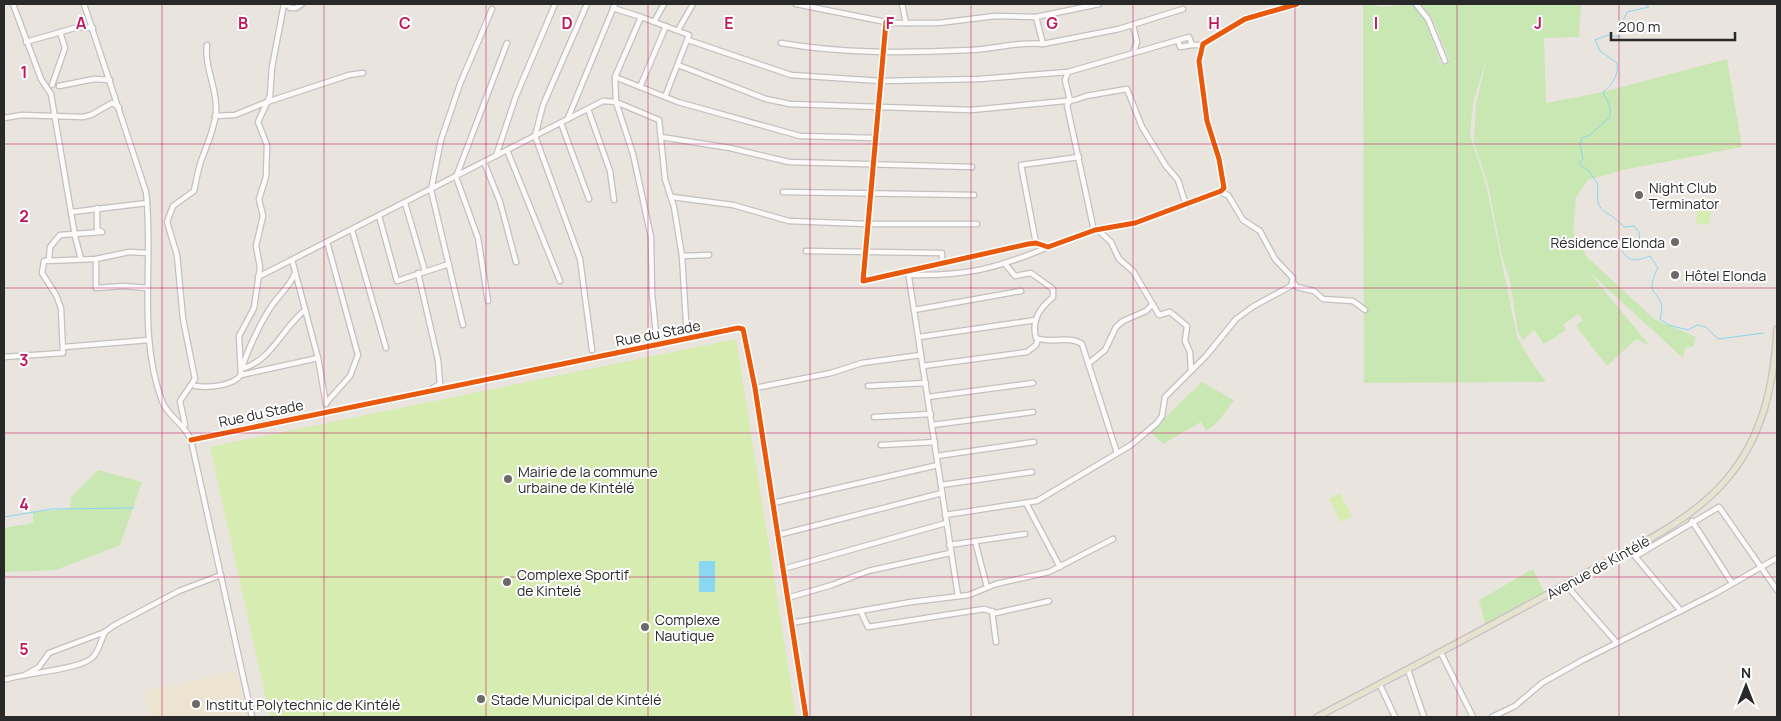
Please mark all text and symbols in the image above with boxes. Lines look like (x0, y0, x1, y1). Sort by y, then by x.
scale bar (1611, 10, 1735, 42)
text: A (76, 12, 87, 34)
text: B (238, 12, 248, 34)
text: C (399, 12, 411, 34)
text: D (561, 12, 573, 34)
text: E (724, 12, 734, 34)
text: F (886, 12, 895, 34)
text: G (1046, 12, 1058, 34)
text: H (1208, 12, 1220, 34)
text: I (1374, 12, 1378, 34)
text: J (1534, 12, 1542, 34)
text: 200 m (1618, 16, 1661, 37)
text: 1 (20, 61, 28, 83)
place label: Night Club Terminator (1649, 178, 1719, 213)
marker: Night Club Terminator (1633, 189, 1645, 201)
text: 2 (19, 205, 29, 227)
place label: Résidence Elonda (1550, 233, 1665, 252)
marker: Résidence Elonda (1669, 236, 1681, 248)
place label: Hôtel Elonda (1685, 266, 1766, 285)
marker: Hôtel Elonda (1669, 269, 1681, 281)
street label: Rue du Stade (614, 315, 702, 351)
text: 3 (19, 349, 29, 371)
street label: Rue du Stade (217, 395, 305, 431)
place label: Mairie de la commune urbaine de Kintélé (518, 462, 658, 497)
marker: Mairie de la commune urbaine de Kintélé (502, 473, 514, 485)
text: 4 (19, 493, 29, 515)
street label: Avenue de Kintélé (1543, 531, 1653, 603)
place label: Complexe Sportif de Kintelé (517, 565, 629, 600)
marker: Complexe Sportif de Kintelé (501, 576, 513, 588)
place label: Complexe Nautique (655, 610, 720, 645)
marker: Complexe Nautique (639, 621, 651, 633)
text: 5 (19, 638, 29, 660)
north arrow (1721, 661, 1771, 711)
text: N (1741, 663, 1751, 682)
place label: Stade Municipal de Kintélé (491, 690, 661, 709)
marker: Stade Municipal de Kintélé (475, 693, 487, 705)
place label: Institut Polytechnic de Kintélé (206, 695, 400, 714)
marker: Institut Polytechnic de Kintélé (190, 698, 202, 710)

